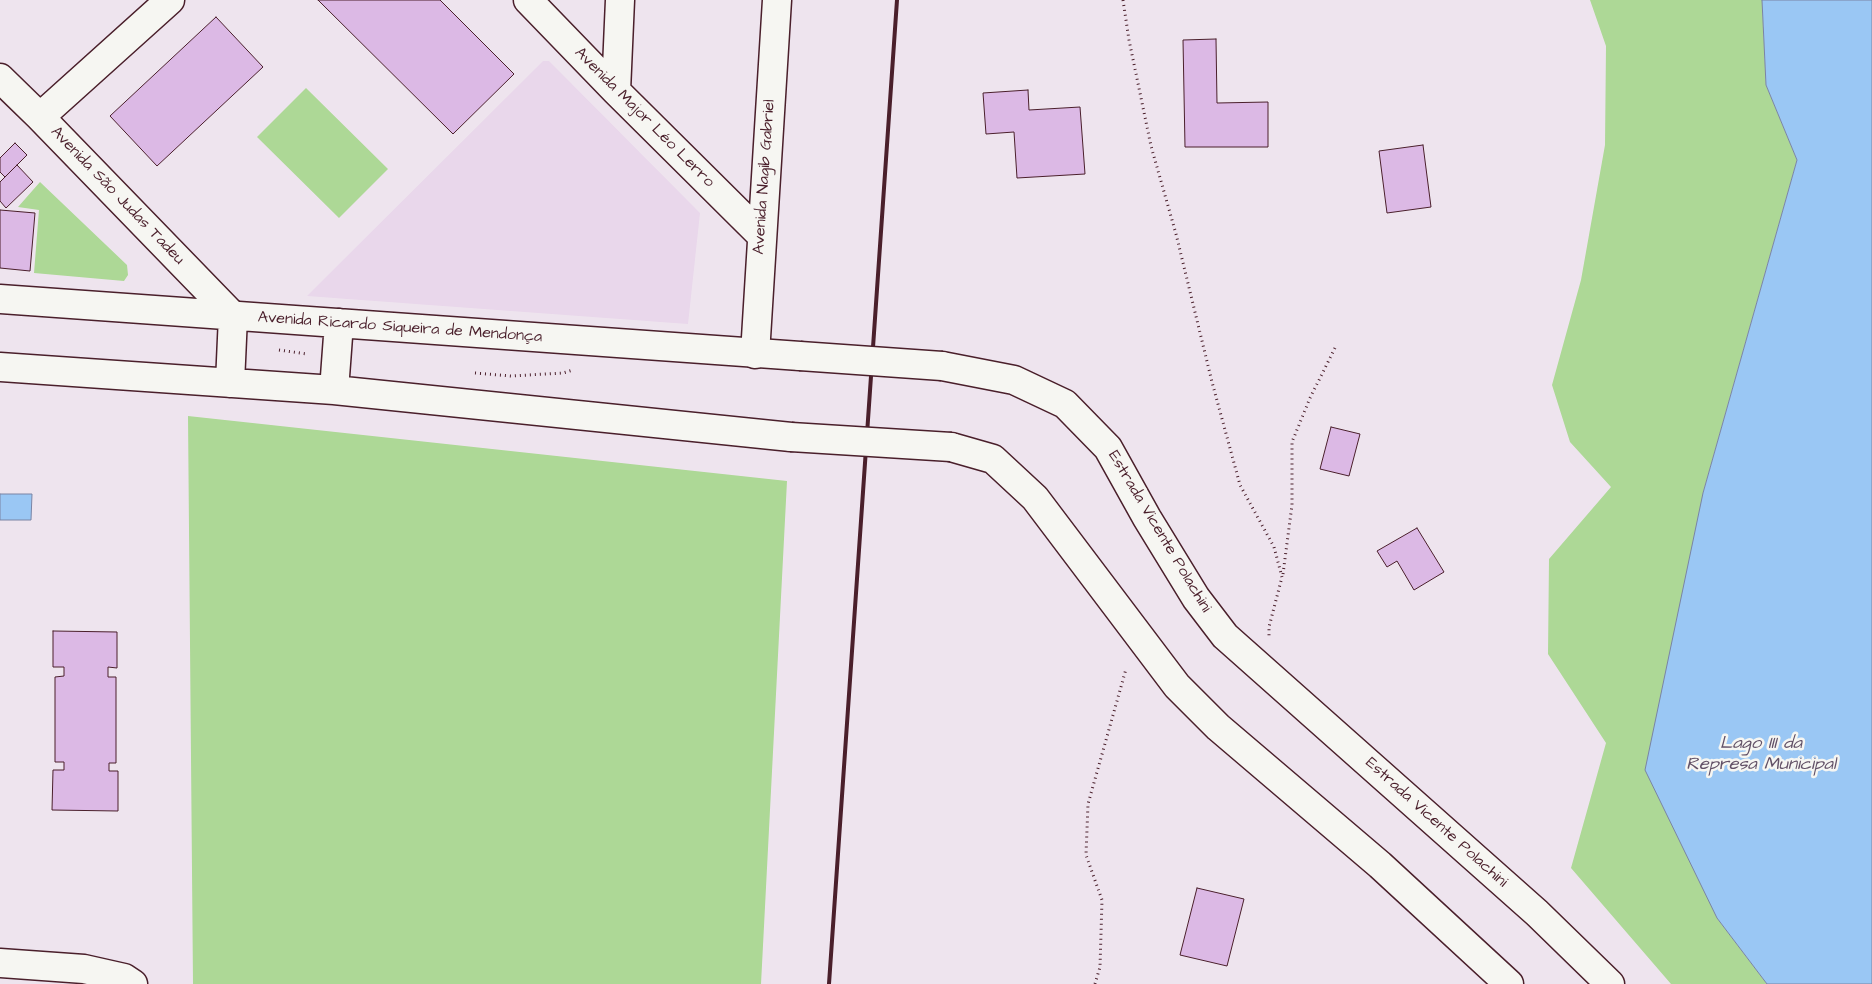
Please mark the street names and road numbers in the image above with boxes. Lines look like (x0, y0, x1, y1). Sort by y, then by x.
street label: Avenida Major Léo Lerro (570, 44, 718, 192)
street label: Avenida Nagib Gabriel (750, 99, 780, 255)
street label: Avenida São Judas Tadeu (46, 123, 188, 269)
street label: Avenida Ricardo Siqueira de Mendonça (257, 308, 543, 348)
street label: Estrada Vicente Polachini (1103, 448, 1215, 616)
street label: Estrada Vicente Polachini (1361, 754, 1511, 892)

